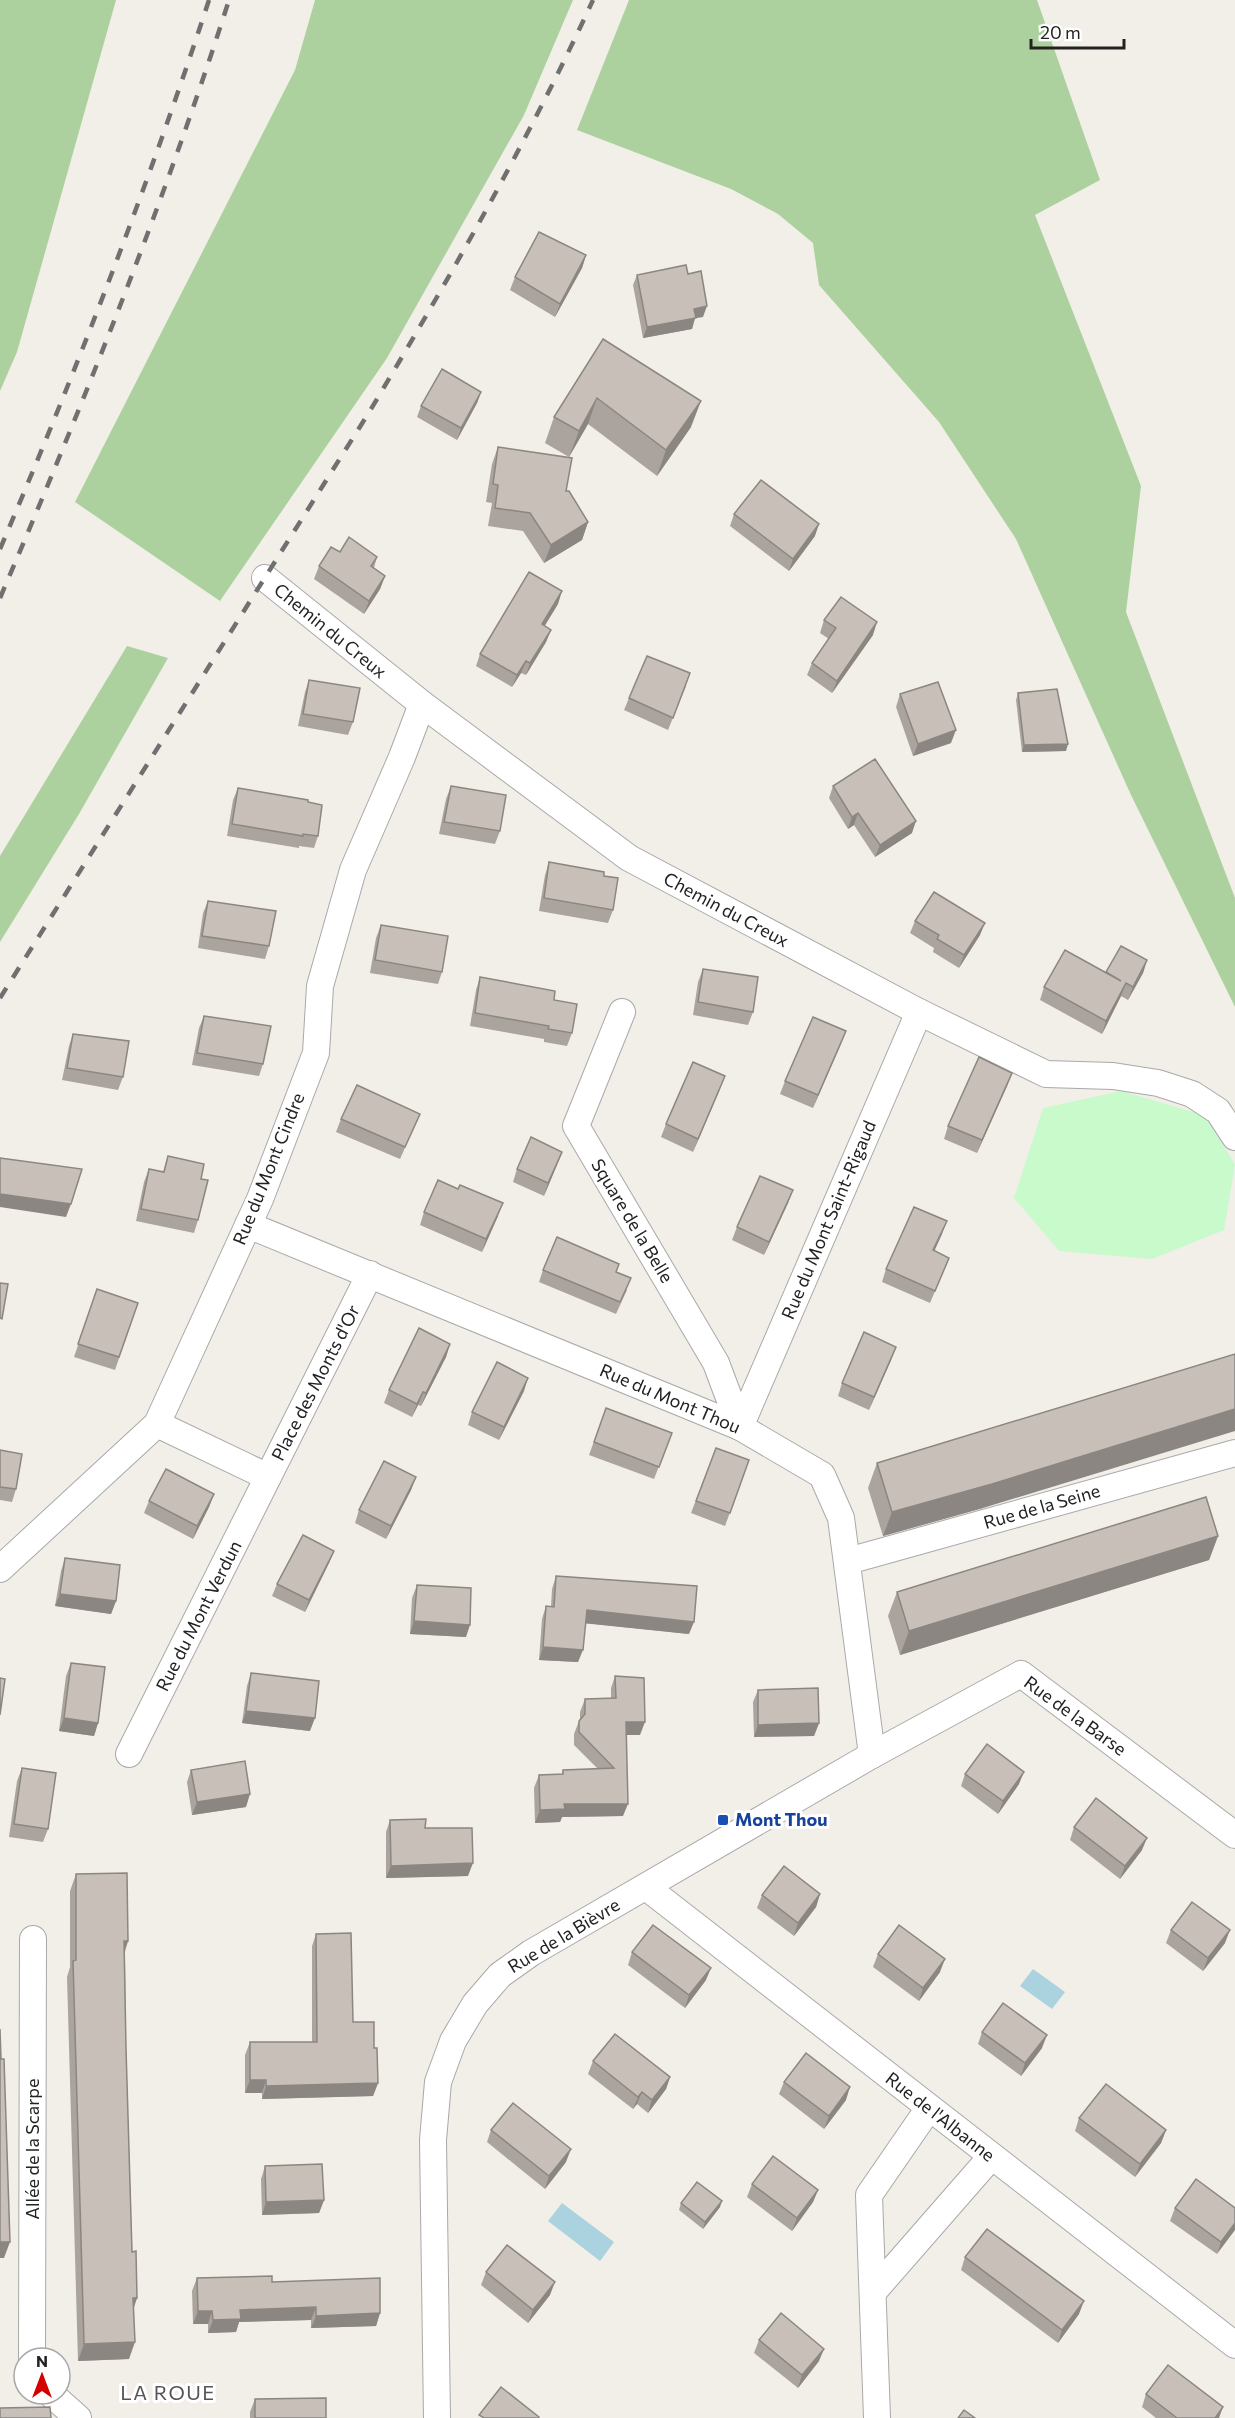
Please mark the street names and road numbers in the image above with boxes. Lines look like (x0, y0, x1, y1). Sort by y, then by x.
street label: Chemin du Creux (270, 578, 392, 683)
street label: Chemin du Creux (660, 867, 793, 952)
street label: Rue du Mont Cindre (228, 1089, 309, 1248)
street label: Rue du Mont Saint-Rigaud (776, 1117, 880, 1322)
street label: Square de la Belle (587, 1154, 679, 1287)
street label: Place des Monts d'Or (266, 1301, 364, 1464)
street label: Rue du Mont Thou (597, 1359, 744, 1438)
street label: Rue de la Seine (981, 1479, 1103, 1533)
street label: Rue du Mont Verdun (151, 1537, 246, 1695)
street label: Rue de la Barse (1020, 1671, 1131, 1760)
street label: Rue de la Bièvre (503, 1893, 624, 1977)
street label: Rue de l'Albanne (882, 2067, 1000, 2166)
street label: Allée de la Scarpe (21, 2079, 43, 2219)

